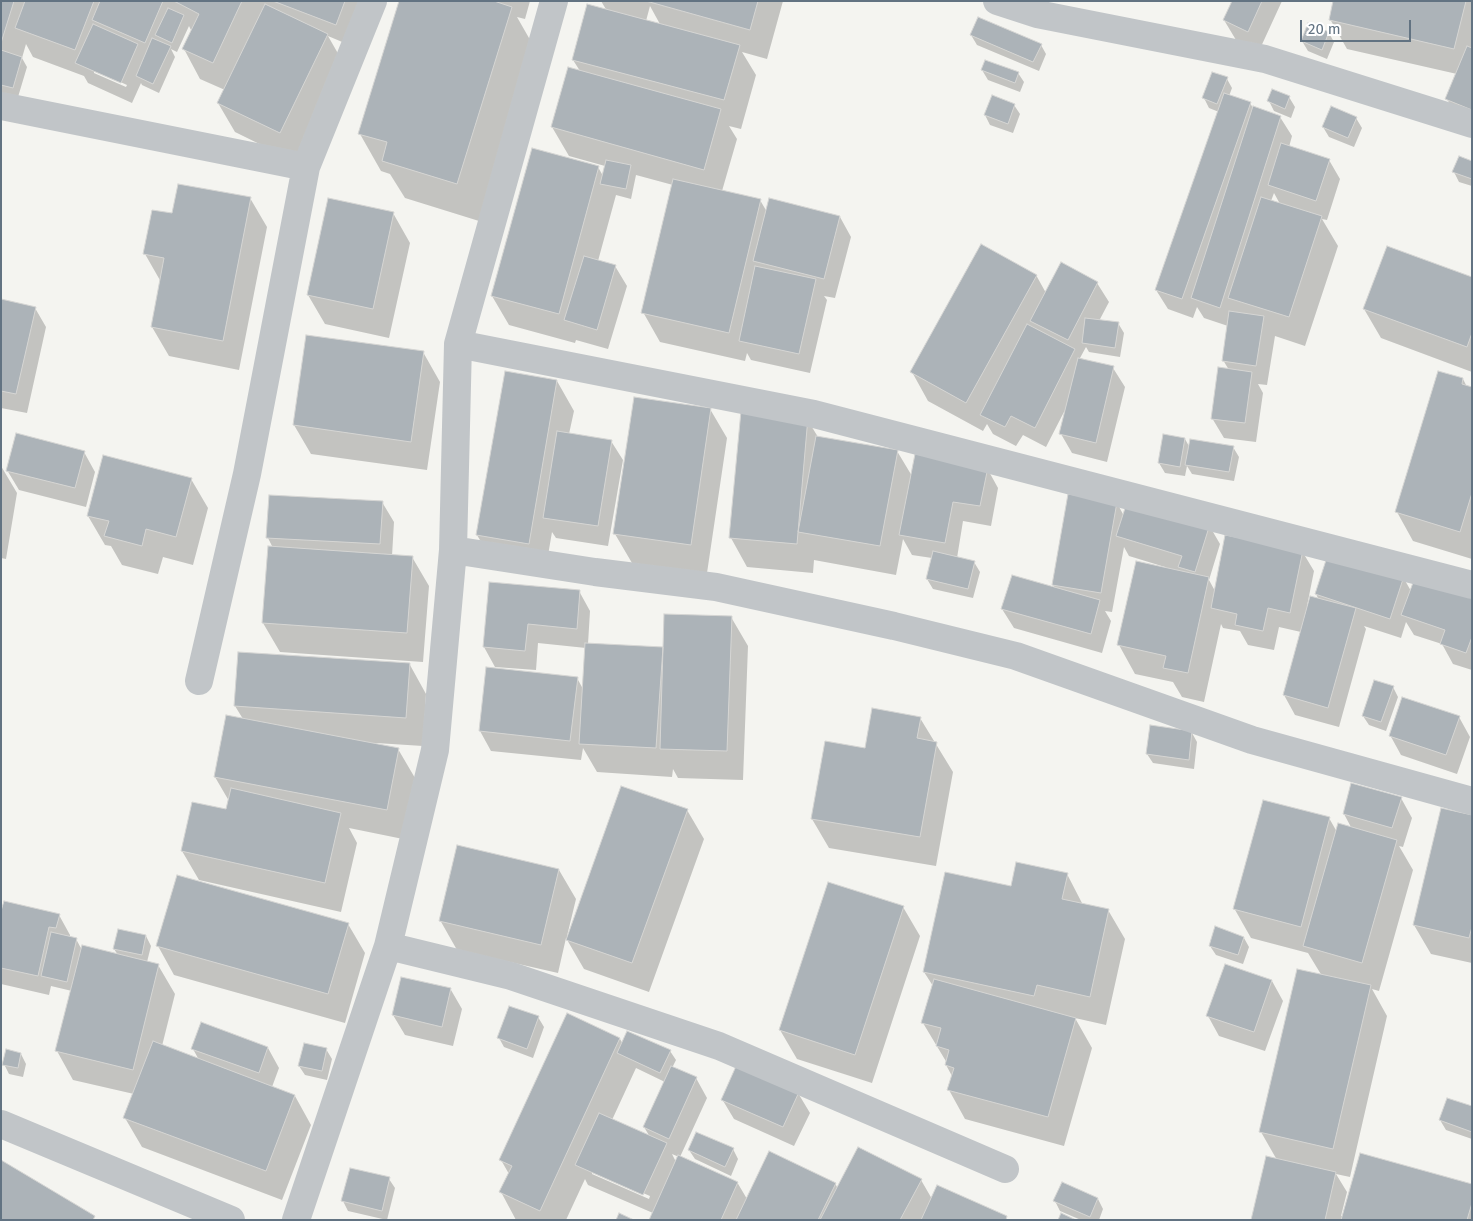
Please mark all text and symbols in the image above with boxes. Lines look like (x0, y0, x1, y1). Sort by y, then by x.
scale bar (1303, 10, 1414, 42)
text: 20 m (1308, 20, 1341, 38)

